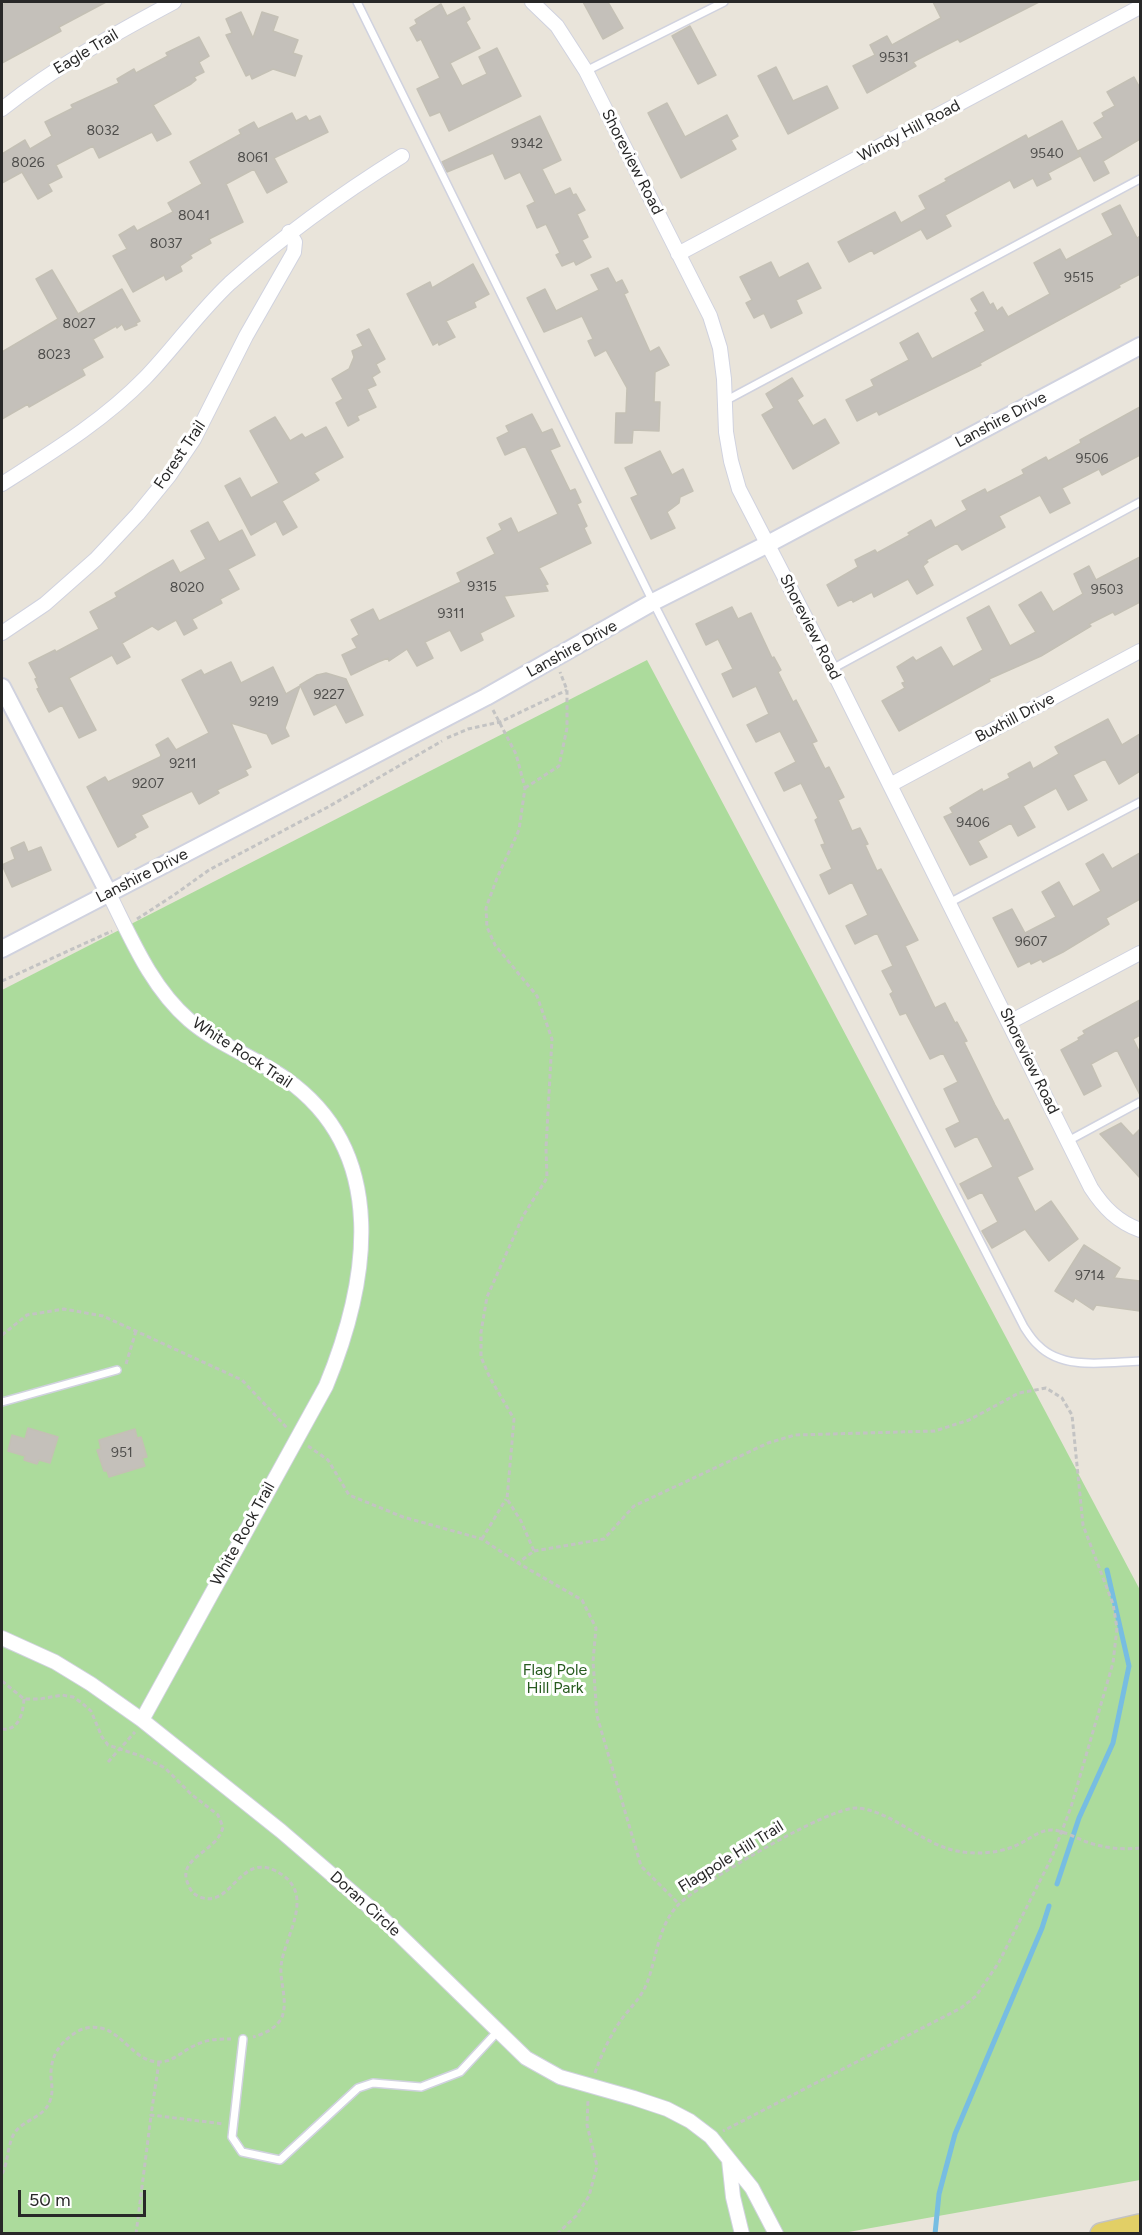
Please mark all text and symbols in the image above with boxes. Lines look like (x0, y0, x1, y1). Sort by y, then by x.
street label: Eagle Trail (50, 25, 122, 79)
house number: 9531 (879, 50, 909, 66)
street label: Windy Hill Road (854, 96, 964, 166)
street label: Shoreview Road (597, 106, 667, 218)
house number: 8032 (86, 123, 120, 139)
house number: 9342 (511, 136, 543, 152)
house number: 9540 (1030, 146, 1064, 162)
house number: 8061 (237, 150, 269, 166)
house number: 8026 (11, 155, 45, 171)
house number: 8041 (178, 208, 210, 224)
house number: 8037 (150, 236, 182, 252)
house number: 9515 (1064, 270, 1094, 286)
house number: 8027 (63, 316, 95, 332)
house number: 8023 (37, 347, 71, 363)
street label: Lanshire Drive (952, 388, 1050, 452)
street label: Forest Trail (150, 417, 210, 493)
house number: 9506 (1076, 451, 1108, 467)
street label: Shoreview Road (775, 571, 845, 683)
house number: 9315 (467, 579, 497, 595)
house number: 8020 (170, 580, 204, 596)
house number: 9503 (1091, 582, 1123, 598)
house number: 9311 (437, 606, 465, 622)
street label: Lanshire Drive (523, 616, 621, 682)
house number: 9227 (313, 687, 345, 703)
street label: Buxhill Drive (972, 689, 1058, 747)
house number: 9219 (249, 694, 279, 710)
house number: 9211 (169, 756, 197, 772)
house number: 9207 (132, 776, 164, 792)
house number: 9406 (956, 815, 990, 831)
street label: Lanshire Drive (93, 845, 191, 907)
house number: 9607 (1015, 934, 1047, 950)
street label: Shoreview Road (995, 1005, 1063, 1117)
street label: White Rock Trail (188, 1014, 296, 1092)
house number: 9714 (1075, 1268, 1105, 1284)
house number: 951 (111, 1445, 133, 1461)
street label: White Rock Trail (207, 1479, 279, 1589)
park label: Flag Pole Hill Park (523, 1660, 587, 1698)
street label: Flagpole Hill Trail (675, 1817, 787, 1897)
street label: Doran Circle (326, 1867, 404, 1941)
scale bar (21, 2178, 148, 2216)
text: 50 m (29, 2189, 71, 2211)

